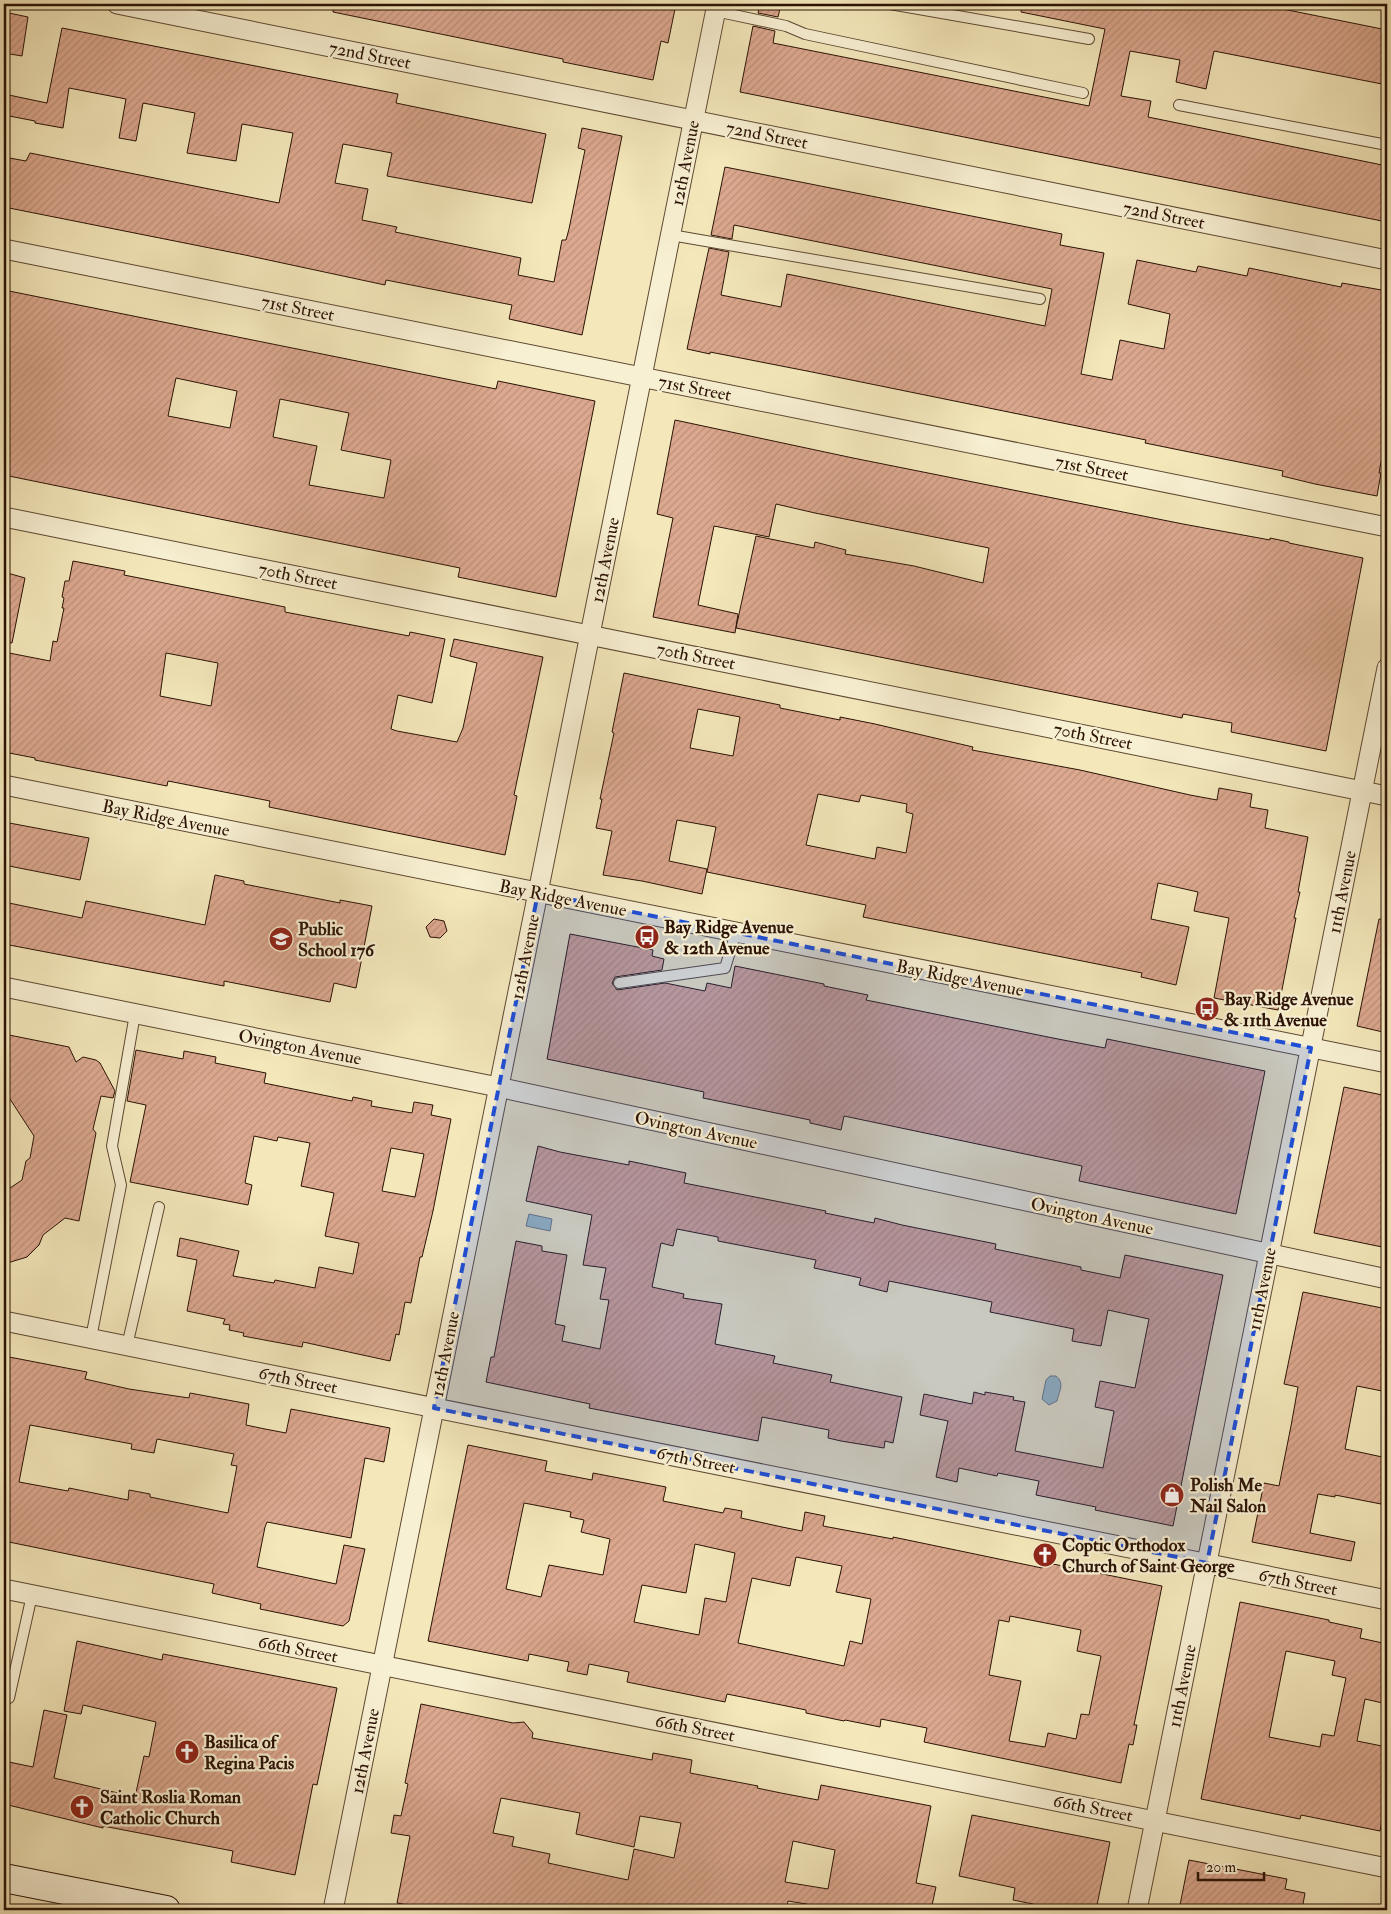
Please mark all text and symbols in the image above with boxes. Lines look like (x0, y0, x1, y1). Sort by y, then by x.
street label: 72nd Street (327, 36, 413, 75)
street label: 72nd Street (724, 116, 810, 155)
street label: 12th Avenue (666, 118, 705, 208)
street label: 72nd Street (1121, 196, 1207, 235)
street label: 71st Street (259, 290, 337, 327)
street label: 71st Street (656, 370, 734, 407)
street label: 71st Street (1053, 450, 1131, 487)
street label: 12th Avenue (586, 515, 625, 605)
street label: 70th Street (256, 558, 339, 595)
street label: 70th Street (654, 638, 737, 675)
street label: 70th Street (1051, 718, 1134, 755)
street label: Bay Ridge Avenue (100, 795, 232, 842)
street label: 11th Avenue (1323, 848, 1362, 936)
street label: Bay Ridge Avenue (497, 875, 629, 922)
street label: 12th Avenue (506, 912, 545, 1002)
place label: Bay Ridge Avenue & 12th Avenue (664, 916, 794, 960)
place label: Public School 176 (298, 918, 376, 962)
bus stop icon: Bay Ridge Avenue & 12th Avenue (634, 924, 660, 950)
school or university icon: Public School 176 (268, 926, 294, 952)
street label: Bay Ridge Avenue (894, 955, 1026, 1002)
place label: Bay Ridge Avenue & 11th Avenue (1224, 988, 1354, 1032)
bus stop icon: Bay Ridge Avenue & 11th Avenue (1194, 996, 1220, 1022)
street label: Ovington Avenue (236, 1024, 364, 1071)
street label: Ovington Avenue (632, 1106, 760, 1155)
street label: Ovington Avenue (1028, 1192, 1156, 1241)
street label: 11th Avenue (1243, 1245, 1282, 1333)
street label: 12th Avenue (426, 1309, 465, 1399)
street label: 67th Street (257, 1362, 339, 1399)
street label: 67th Street (655, 1442, 737, 1479)
place label: Polish Me Nail Salon (1189, 1474, 1267, 1518)
shop icon: Polish Me Nail Salon (1159, 1482, 1185, 1508)
place label: Coptic Orthodox Church of Saint George (1062, 1534, 1235, 1578)
church icon: Coptic Orthodox Church of Saint George (1032, 1542, 1058, 1568)
street label: 67th Street (1257, 1564, 1339, 1601)
street label: 66th Street (256, 1631, 340, 1668)
street label: 11th Avenue (1163, 1642, 1202, 1730)
street label: 12th Avenue (346, 1706, 385, 1796)
street label: 66th Street (653, 1710, 737, 1747)
place label: Basilica of Regina Pacis (204, 1731, 294, 1775)
church icon: Basilica of Regina Pacis (174, 1739, 200, 1765)
place label: Saint Roslia Roman Catholic Church (100, 1786, 242, 1830)
street label: 66th Street (1051, 1790, 1135, 1827)
church icon: Saint Roslia Roman Catholic Church (69, 1794, 95, 1820)
scale bar (1198, 1849, 1265, 1881)
text: 20 m (1206, 1858, 1236, 1877)

